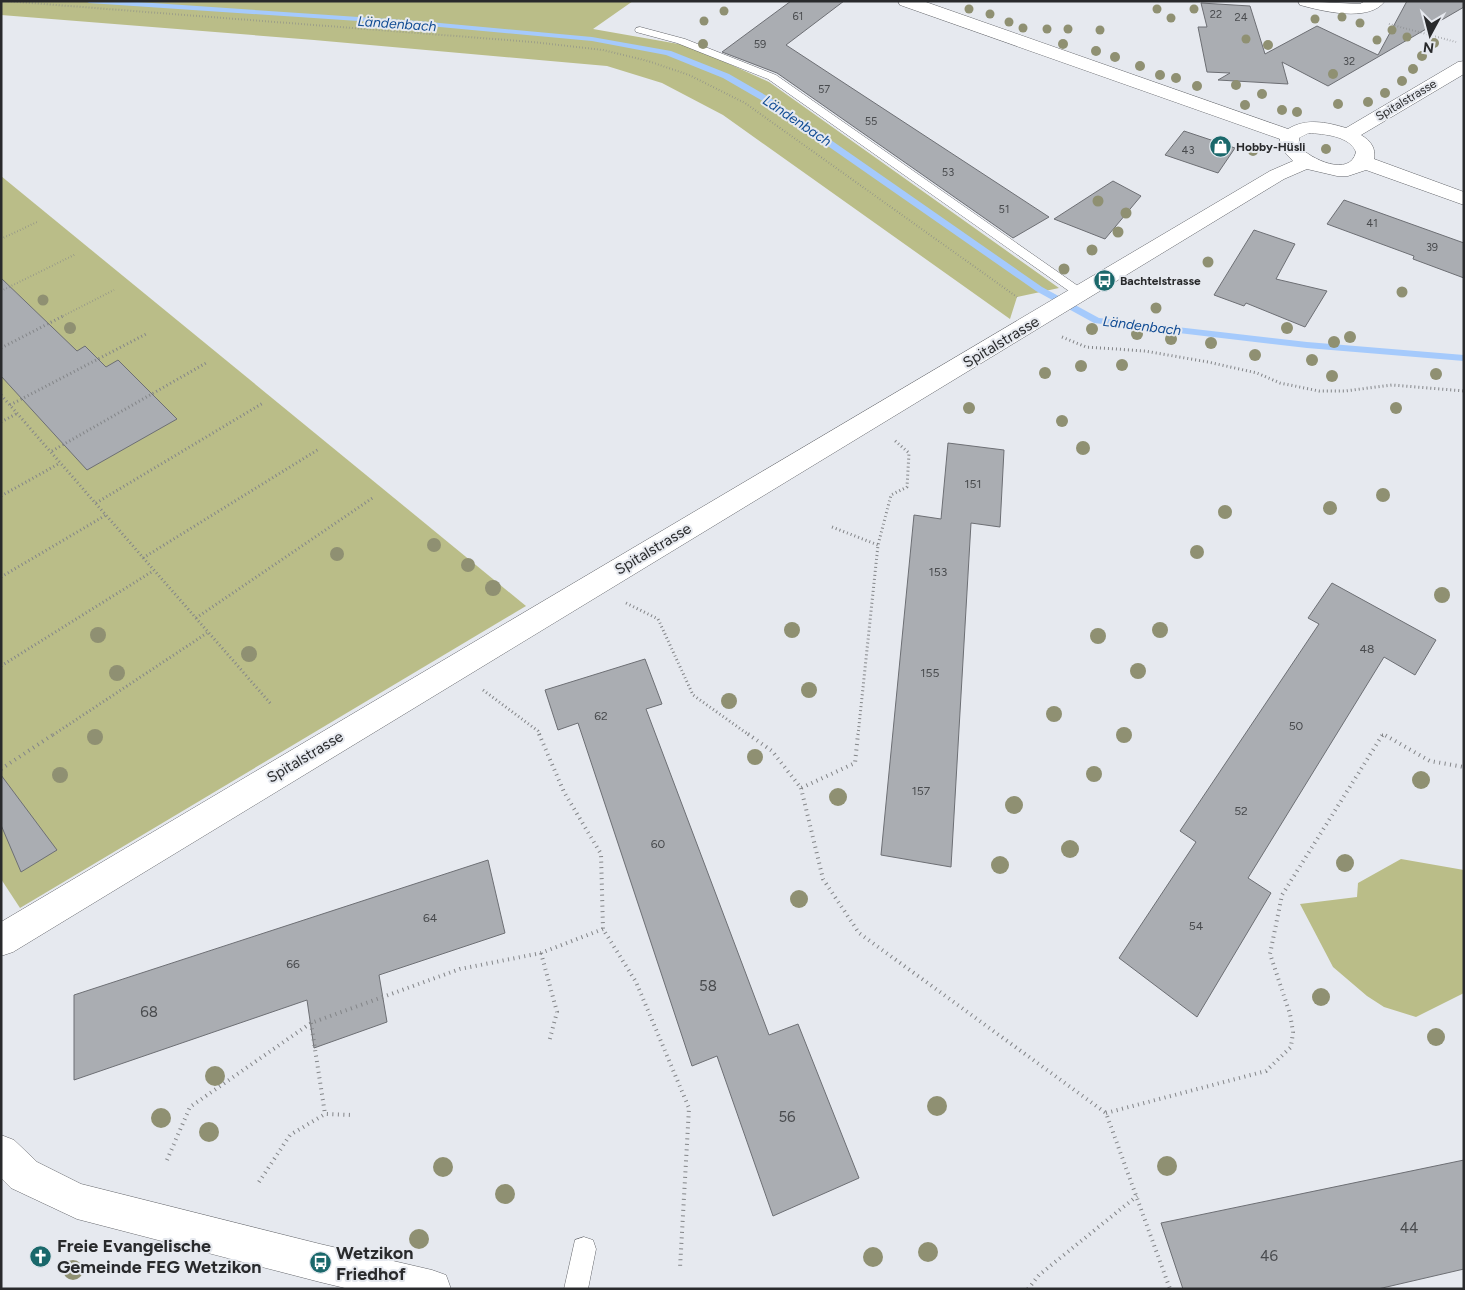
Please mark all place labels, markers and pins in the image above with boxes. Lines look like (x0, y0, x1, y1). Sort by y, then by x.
shop icon: Hobby-Hüsli (1208, 135, 1232, 159)
place label: Hobby-Hüsli (1236, 140, 1305, 154)
bus stop icon: Bachtelstrasse (1092, 269, 1116, 293)
place label: Bachtelstrasse (1120, 274, 1201, 288)
place label: Freie Evangelische Gemeinde FEG Wetzikon (57, 1235, 262, 1278)
place label: Wetzikon Friedhof (336, 1242, 413, 1285)
church icon: Freie Evangelische Gemeinde FEG Wetzikon (29, 1244, 53, 1268)
bus stop icon: Wetzikon Friedhof (308, 1251, 332, 1275)

